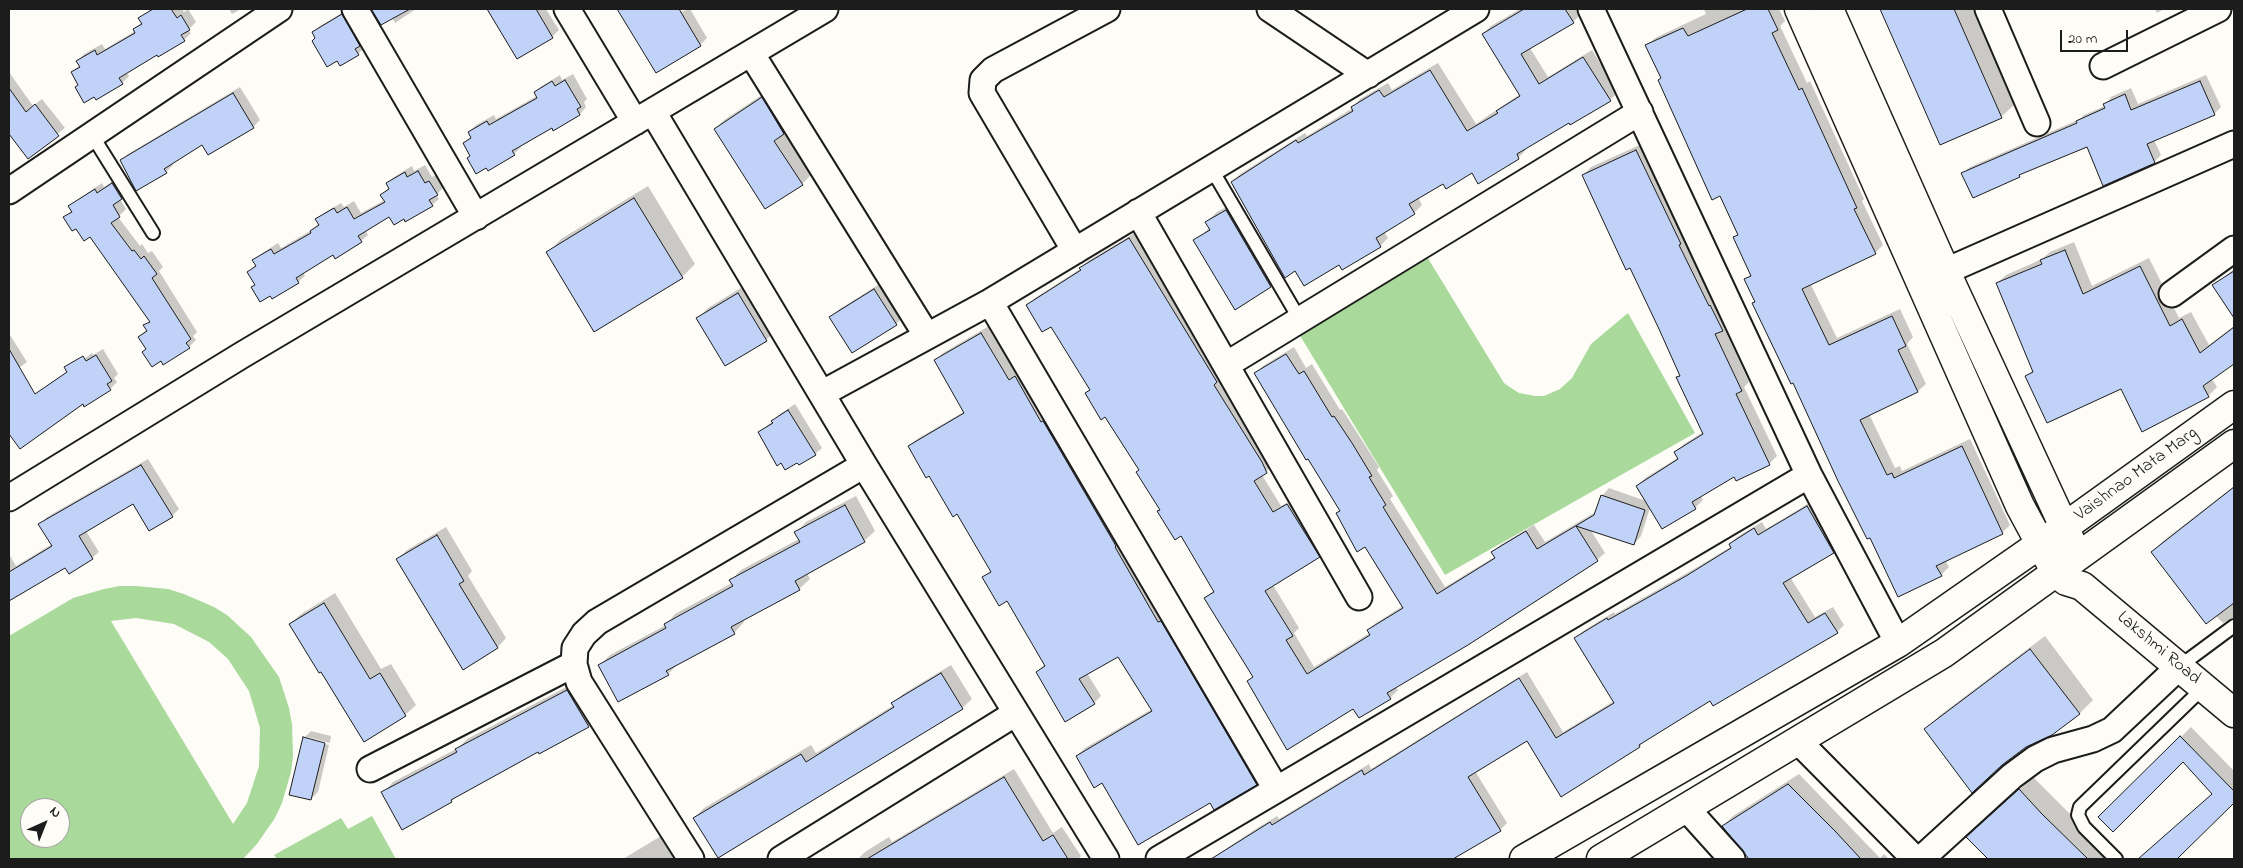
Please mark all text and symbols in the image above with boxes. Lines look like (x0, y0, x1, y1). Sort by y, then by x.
scale bar (2063, 20, 2130, 52)
text: 20 m (2068, 28, 2097, 50)
street label: Vaishnao Mata Marg (2071, 423, 2203, 527)
street label: Lakshmi Road (2112, 608, 2204, 690)
north arrow (20, 798, 70, 848)
text: N (44, 802, 66, 823)

